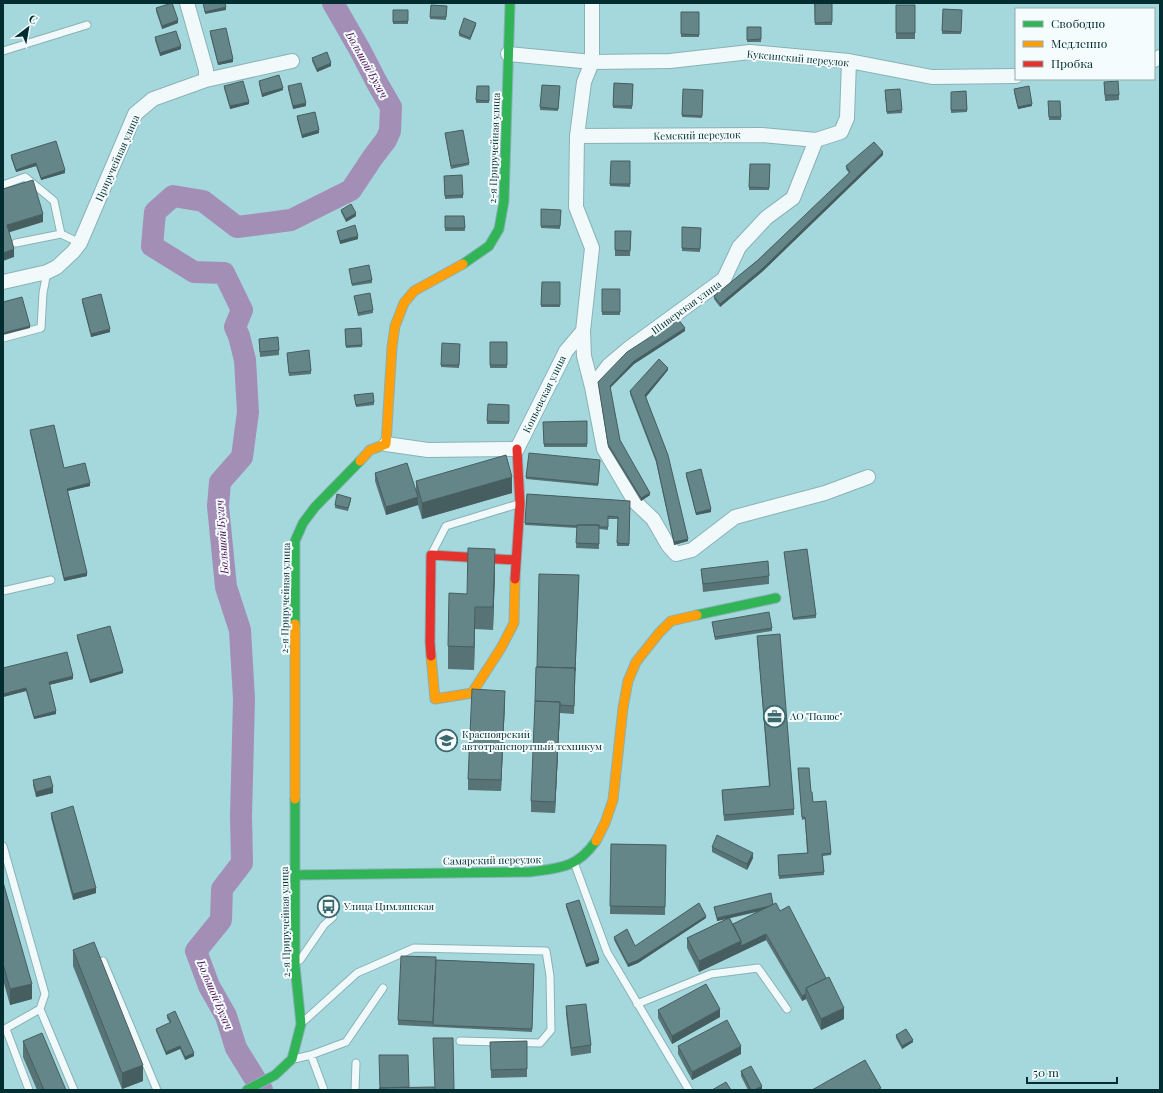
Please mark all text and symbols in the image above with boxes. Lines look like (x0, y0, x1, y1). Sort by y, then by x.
north arrow (8, 8, 48, 48)
legend (1015, 8, 1155, 80)
text: С (26, 11, 41, 28)
text: Свободно (1051, 15, 1106, 31)
water label: Большой Бугач (342, 28, 392, 101)
text: Медленно (1051, 35, 1108, 51)
street label: Куксинский переулок (746, 47, 850, 69)
text: Пробка (1051, 55, 1093, 71)
street label: 2-я Приручейная улица (485, 92, 503, 204)
street label: Приручейная улица (92, 113, 142, 203)
street label: Кемский переулок (653, 127, 741, 143)
street label: Шиверская улица (648, 277, 724, 337)
street label: Копьевская улица (519, 353, 569, 435)
water label: Большой Бугач (211, 499, 232, 576)
street label: 2-я Приручейная улица (277, 542, 293, 654)
office icon: АО "Полюс" (762, 703, 788, 729)
place label: АО "Полюс" (789, 709, 842, 723)
school or university icon: Красноярский автотранспортный техникум (434, 727, 460, 753)
place label: Красноярский автотранспортный техникум (462, 727, 602, 753)
street label: Самарский переулок (443, 852, 541, 868)
street label: 2-я Приручейная улица (277, 866, 293, 978)
bus stop icon: Улица Цимлянская (315, 893, 341, 919)
place label: Улица Цимлянская (343, 899, 435, 913)
water label: Большой Бугач (194, 957, 237, 1032)
scale bar (1027, 1059, 1117, 1085)
text: 50 m (1033, 1064, 1059, 1080)

